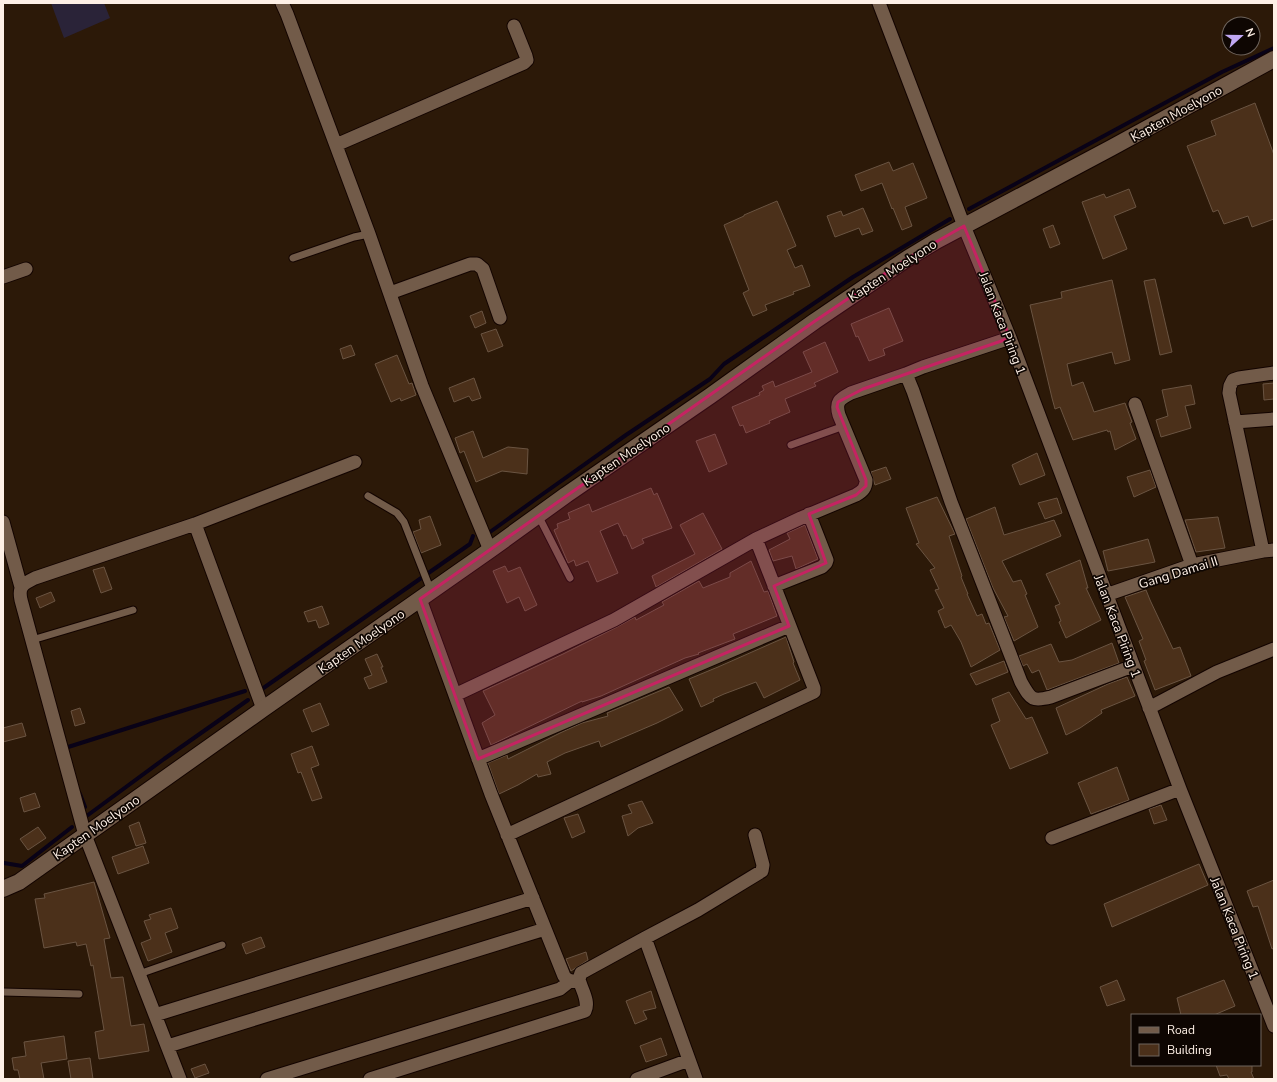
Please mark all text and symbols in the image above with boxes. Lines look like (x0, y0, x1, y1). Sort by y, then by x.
north arrow (1221, 16, 1261, 56)
text: N (1241, 26, 1258, 39)
street label: Kapten Moelyono (1127, 81, 1225, 146)
street label: Kapten Moelyono (845, 236, 940, 306)
street label: Jalan Kaca Piring 1 (974, 268, 1030, 377)
street label: Kapten Moelyono (579, 419, 674, 491)
street label: Gang Damai II (1136, 552, 1220, 594)
street label: Jalan Kaca Piring 1 (1089, 571, 1145, 680)
street label: Kapten Moelyono (315, 605, 409, 678)
street label: Kapten Moelyono (50, 791, 144, 864)
street label: Jalan Kaca Piring 1 (1205, 874, 1263, 982)
legend (1131, 1014, 1261, 1066)
text: Road (1167, 1022, 1195, 1038)
text: Building (1167, 1042, 1212, 1058)

